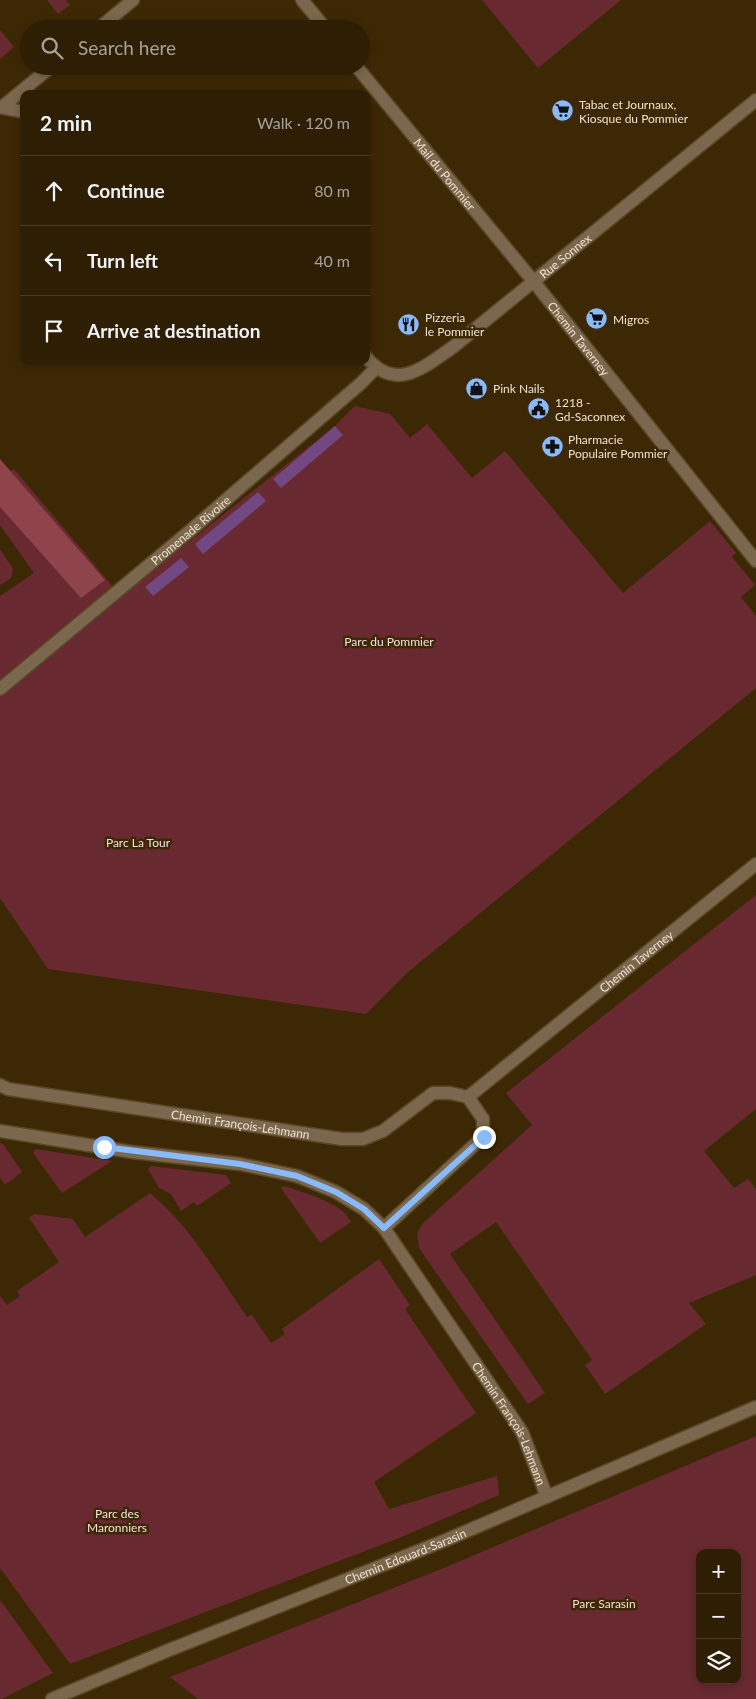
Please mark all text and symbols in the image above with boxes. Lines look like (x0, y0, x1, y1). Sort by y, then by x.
search box (20, 20, 370, 75)
icon: search (38, 34, 66, 62)
text: Search here (78, 36, 176, 59)
place label: Tabac et Journaux, Kiosque du Pommier (579, 97, 689, 126)
supermarket icon: Tabac et Journaux, Kiosque du Pommier (551, 99, 575, 123)
text: 2 min (40, 110, 92, 135)
text: Walk · 120 m (257, 113, 350, 132)
street label: Mail du Pommier (411, 135, 480, 214)
icon: ahead (40, 177, 68, 205)
text: Continue (87, 179, 165, 202)
text: 80 m (314, 181, 350, 200)
street label: Rue Sonnex (536, 230, 594, 281)
icon: left (40, 247, 68, 275)
text: Turn left (87, 249, 158, 272)
text: 40 m (314, 251, 350, 270)
street label: Chemin Taverney (545, 298, 613, 379)
supermarket icon: Migros (585, 307, 609, 331)
place label: Pizzeria le Pommier (425, 310, 485, 339)
restaurant icon: Pizzeria le Pommier (397, 312, 421, 336)
place label: Migros (613, 312, 649, 327)
icon: arrive (40, 317, 68, 345)
text: Arrive at destination (87, 319, 260, 342)
shop icon: Pink Nails (465, 376, 489, 400)
place label: Pink Nails (493, 381, 545, 396)
place label: 1218 - Gd-Saconnex (555, 395, 625, 424)
public building icon: 1218 - Gd-Saconnex (527, 397, 551, 421)
place label: Pharmacie Populaire Pommier (568, 432, 668, 461)
pharmacy icon: Pharmacie Populaire Pommier (540, 434, 564, 458)
street label: Promenade Rivoire (148, 492, 233, 568)
park label: Parc du Pommier (344, 634, 434, 649)
park label: Parc La Tour (106, 835, 171, 850)
street label: Chemin Taverney (596, 926, 677, 995)
street label: Chemin François-Lehmann (170, 1106, 311, 1142)
route end (473, 1126, 496, 1149)
route start (93, 1136, 116, 1159)
street label: Chemin François-Lehmann (469, 1359, 549, 1488)
park label: Parc des Maronniers (87, 1506, 147, 1535)
street label: Chemin Edouard-Sarasin (342, 1525, 468, 1587)
map controls (696, 1549, 741, 1684)
button: + (696, 1549, 741, 1594)
button: − (696, 1594, 741, 1639)
park label: Parc Sarasin (572, 1596, 636, 1611)
button: layers (696, 1639, 741, 1684)

